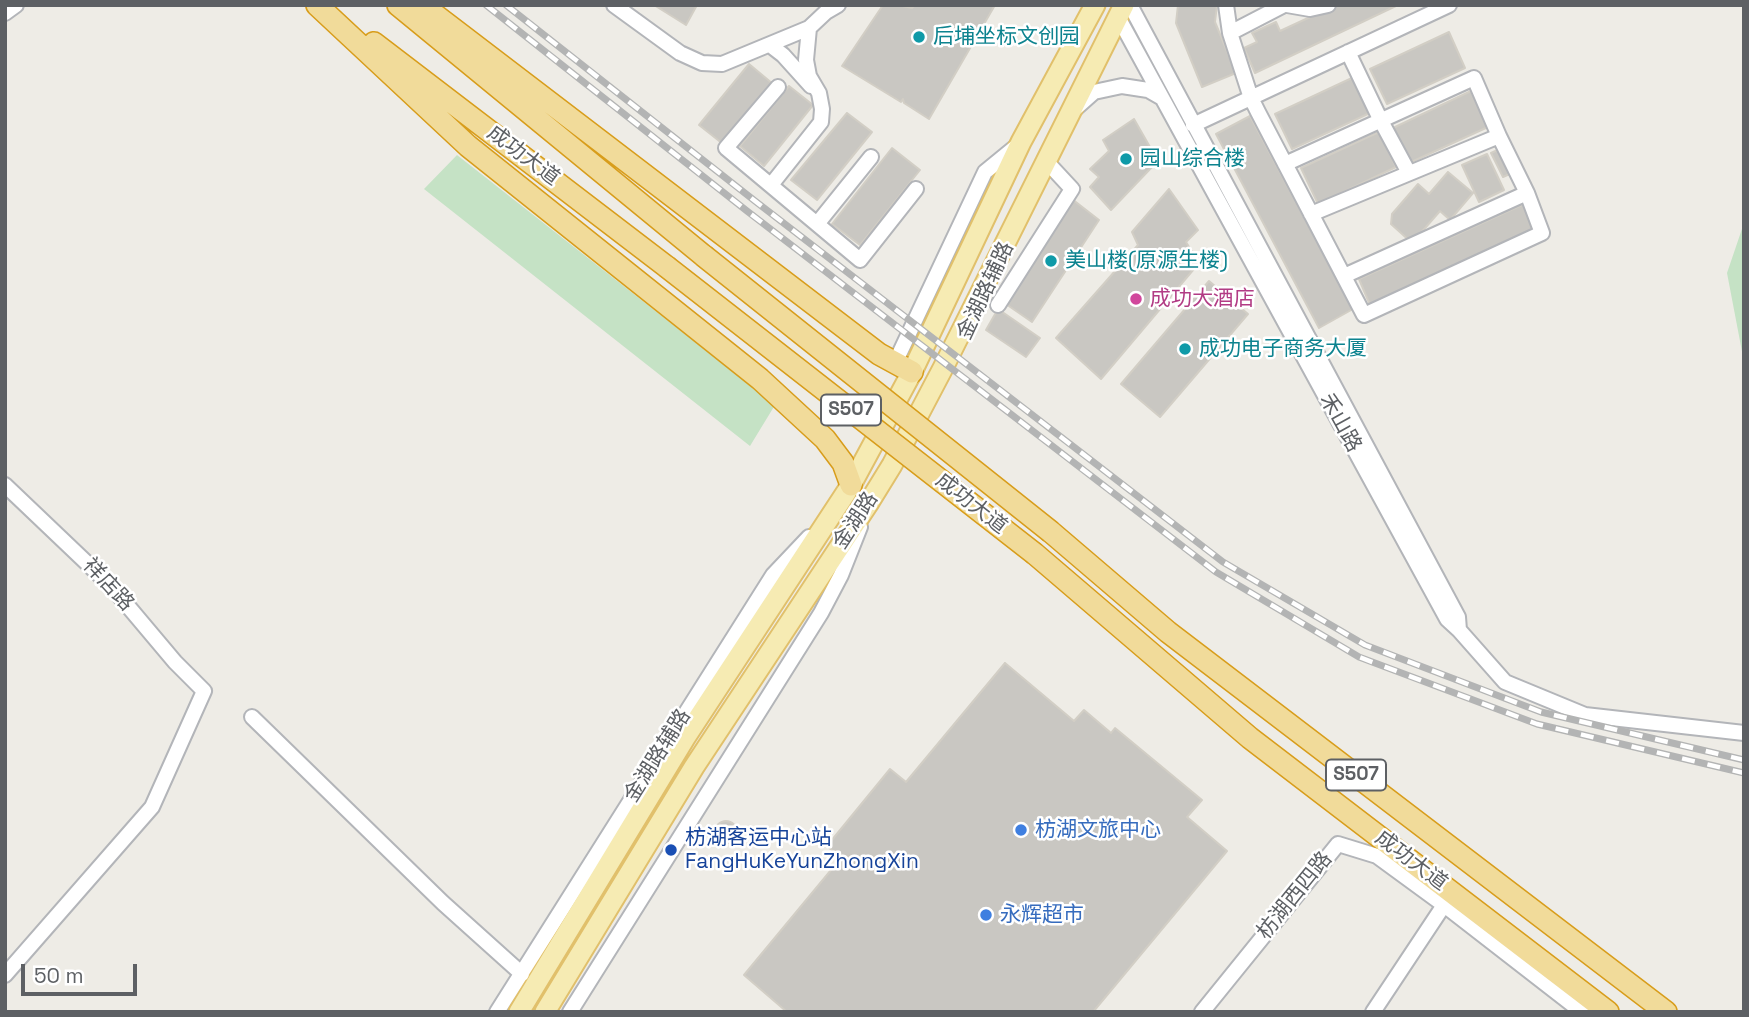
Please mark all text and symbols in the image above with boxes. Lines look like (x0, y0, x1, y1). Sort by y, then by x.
place label: 后埔坐标文创园 (933, 24, 1080, 50)
marker: 后埔坐标文创园 (911, 29, 927, 45)
street label: 成功大道 (482, 121, 564, 191)
place label: 园山综合楼 (1140, 146, 1245, 172)
marker: 园山综合楼 (1118, 151, 1134, 167)
street label: 金湖路辅路 (952, 238, 1020, 344)
place label: 美山楼(原源生楼) (1065, 248, 1228, 274)
marker: 美山楼(原源生楼) (1043, 253, 1059, 269)
place label: 成功大酒店 (1150, 286, 1255, 312)
marker: 成功大酒店 (1128, 291, 1144, 307)
place label: 成功电子商务大厦 (1199, 336, 1367, 362)
marker: 成功电子商务大厦 (1177, 341, 1193, 357)
street label: 禾山路 (1314, 389, 1366, 457)
road number: S507 (821, 394, 881, 426)
street label: 成功大道 (930, 468, 1012, 540)
street label: 金湖路 (828, 488, 884, 554)
street label: 祥店路 (77, 553, 139, 617)
street label: 金湖路辅路 (619, 705, 697, 807)
road number: S507 (1326, 760, 1386, 790)
place label: 枋湖文旅中心 (1035, 817, 1161, 843)
marker: 枋湖文旅中心 (1013, 822, 1029, 838)
place label: 枋湖客运中心站 FangHuKeYunZhongXin (685, 825, 919, 875)
street label: 成功大道 (1370, 826, 1452, 896)
marker: 枋湖客运中心站 FangHuKeYunZhongXin (663, 842, 679, 858)
street label: 枋湖西四路 (1252, 847, 1338, 945)
place label: 永辉超市 (1000, 902, 1084, 928)
marker: 永辉超市 (978, 907, 994, 923)
scale bar (24, 950, 140, 994)
text: 50 m (34, 962, 84, 989)

